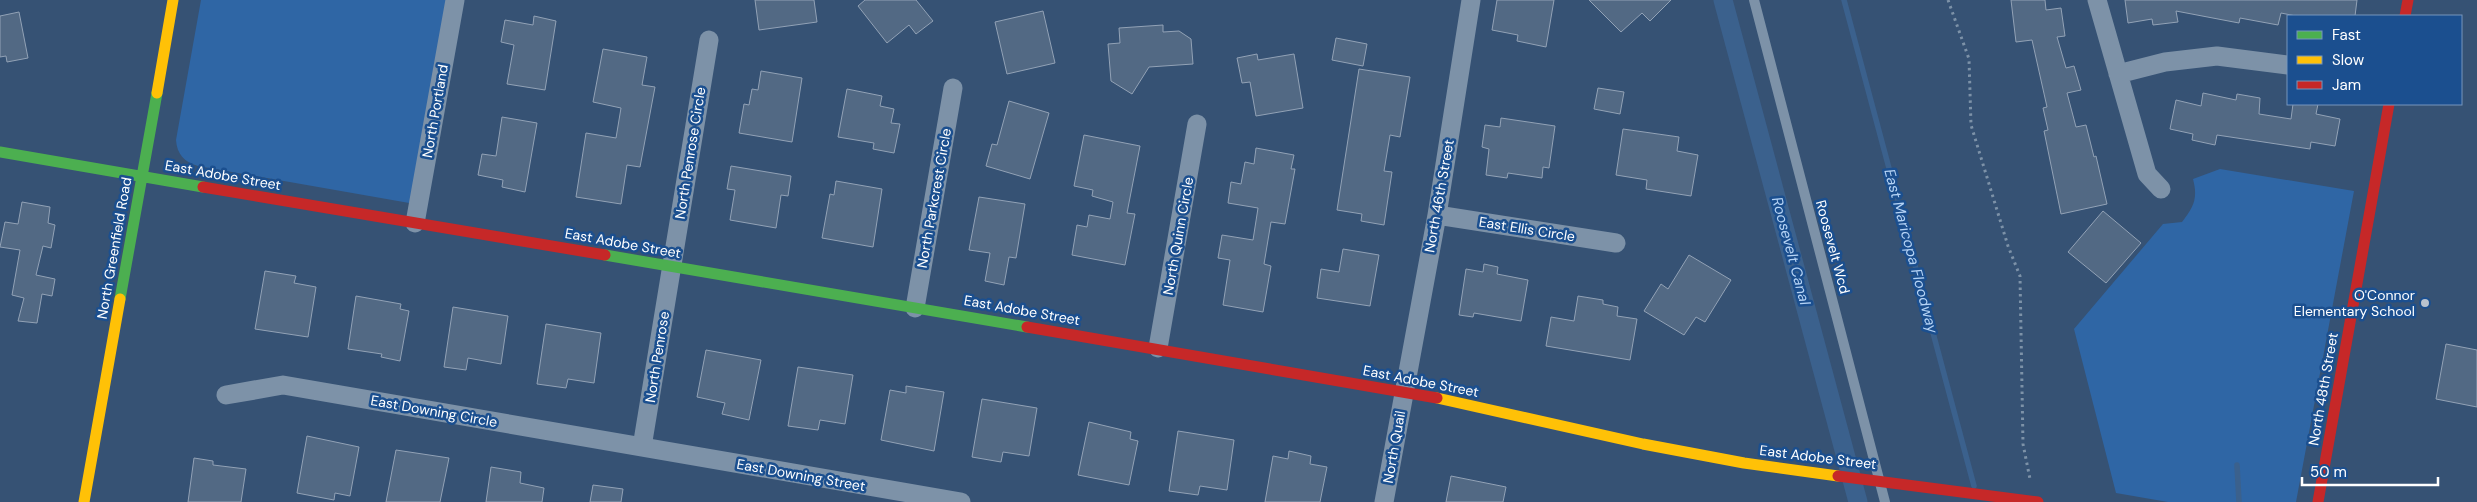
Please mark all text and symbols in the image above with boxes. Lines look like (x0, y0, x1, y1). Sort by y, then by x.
legend (2287, 15, 2462, 105)
text: Fast (2332, 25, 2361, 45)
text: Slow (2332, 50, 2365, 70)
street label: North Portland (418, 63, 452, 159)
text: Jam (2332, 75, 2361, 95)
street label: North Penrose Circle (671, 86, 709, 220)
street label: North Parkcrest Circle (913, 127, 955, 269)
street label: North 46th Street (1420, 138, 1458, 254)
street label: East Adobe Street (164, 156, 282, 194)
water label: East Maricopa Floodway (1879, 167, 1943, 336)
street label: North Quinn Circle (1159, 175, 1197, 297)
street label: North Greenfield Road (93, 176, 135, 320)
water label: Roosevelt Canal (1767, 195, 1815, 308)
street label: Roosevelt Wcd (1812, 198, 1854, 296)
street label: East Ellis Circle (1478, 213, 1576, 245)
street label: East Adobe Street (564, 224, 682, 262)
place label: O'Connor Elementary School (2294, 286, 2415, 320)
street label: East Adobe Street (963, 291, 1081, 329)
marker: O'Connor Elementary School (2419, 297, 2431, 309)
street label: North Penrose (641, 310, 673, 404)
street label: North 48th Street (2304, 331, 2342, 447)
street label: East Adobe Street (1362, 361, 1480, 401)
street label: East Downing Circle (369, 391, 499, 431)
street label: North Quail (1379, 409, 1409, 485)
street label: East Adobe Street (1759, 441, 1877, 473)
scale bar (2302, 454, 2438, 486)
street label: East Downing Street (735, 455, 867, 495)
text: 50 m (2310, 462, 2347, 482)

